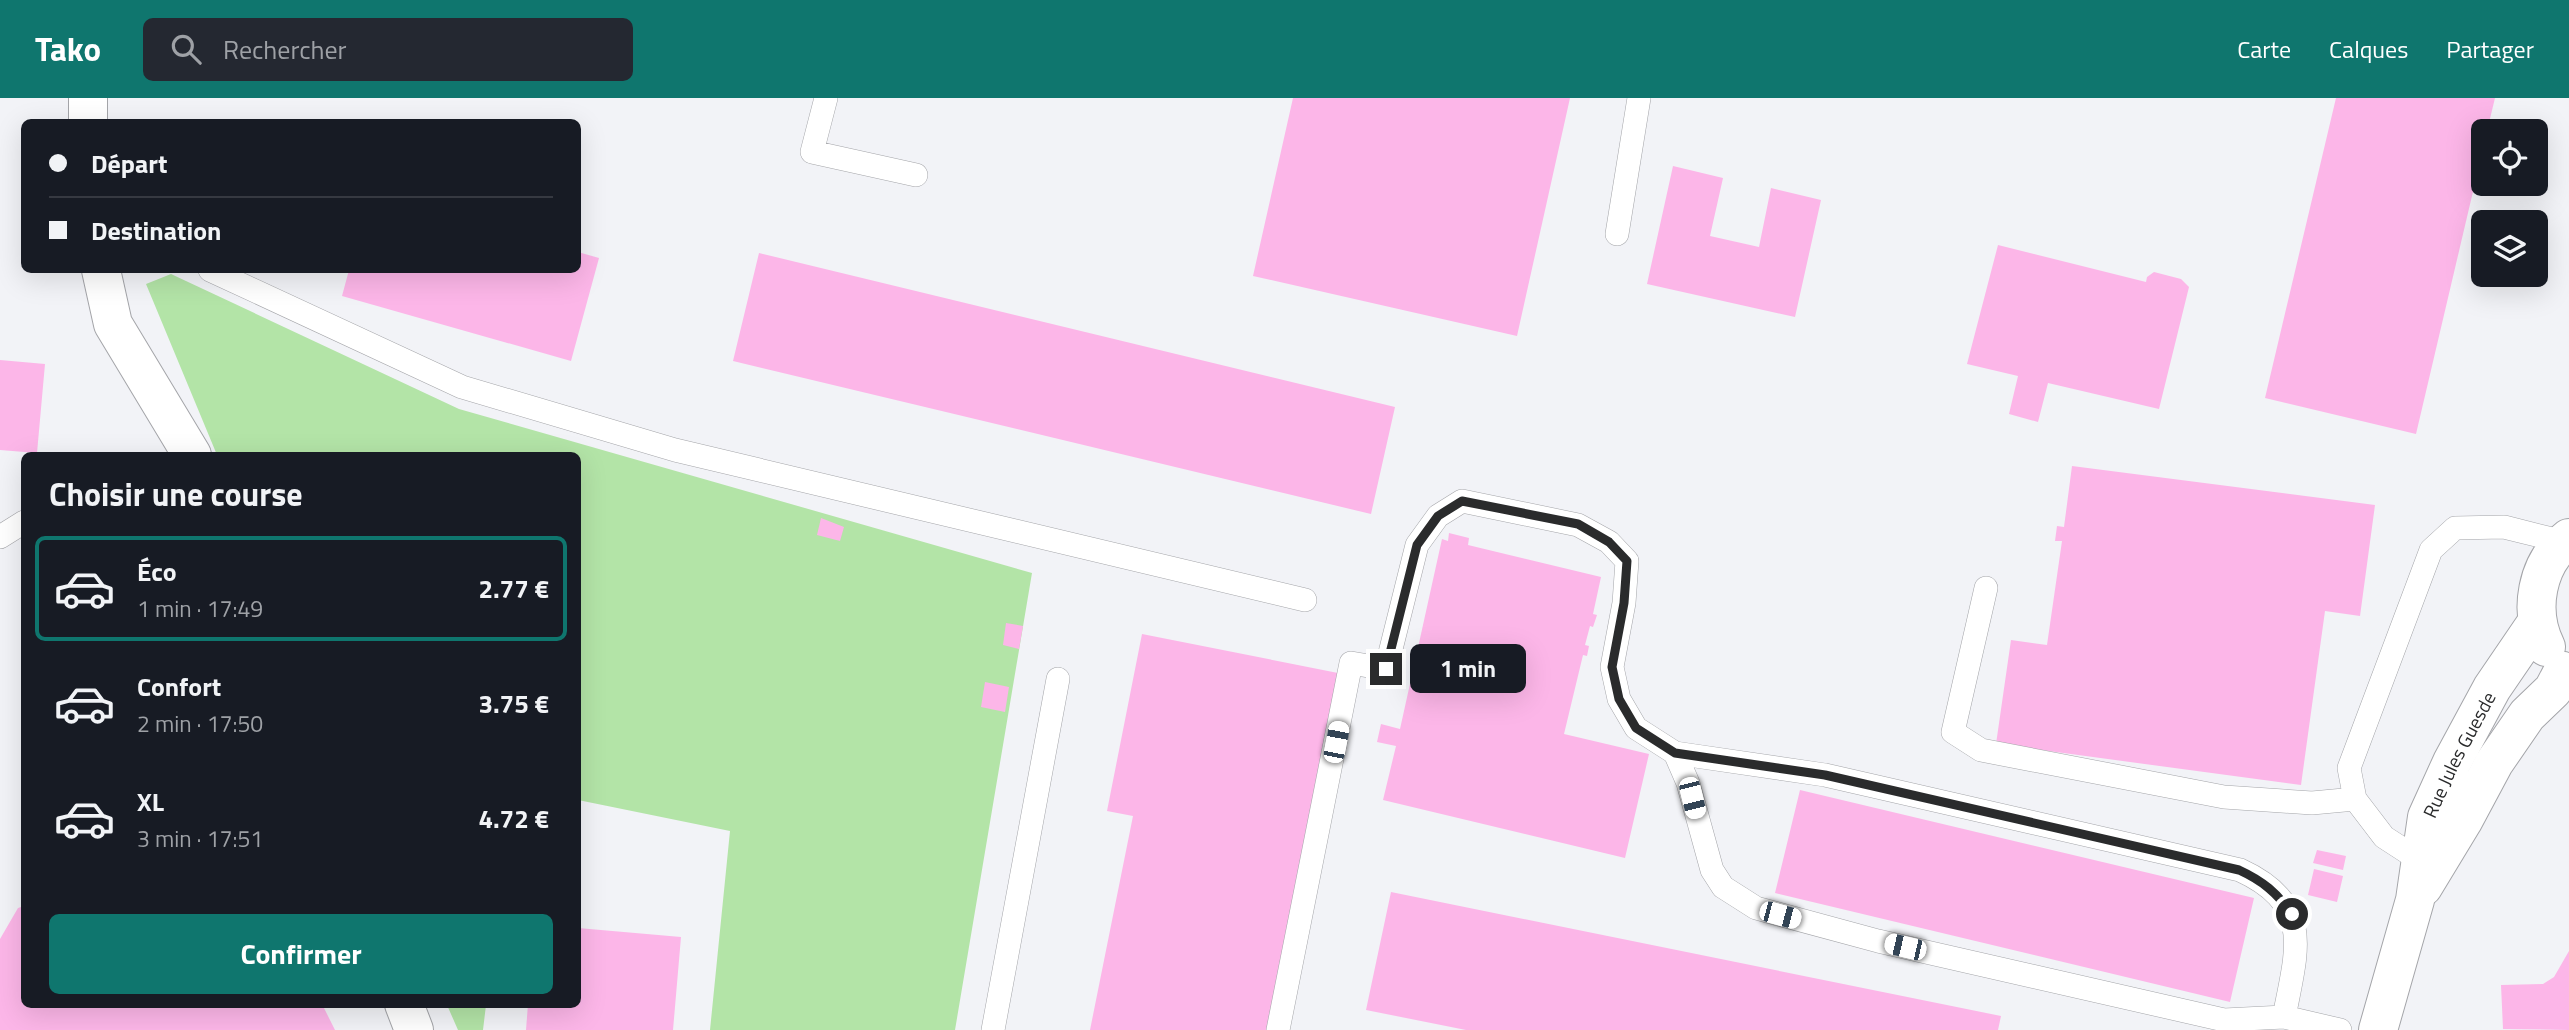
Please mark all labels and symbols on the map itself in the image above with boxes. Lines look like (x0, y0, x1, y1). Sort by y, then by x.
callout: 1 min (1410, 644, 1526, 694)
route end (1370, 653, 1402, 685)
street label: Rue Jules Guesde (2414, 686, 2502, 822)
car (1322, 719, 1351, 765)
car (1677, 775, 1708, 821)
route start (2276, 898, 2308, 930)
car (1757, 899, 1804, 931)
car (1883, 932, 1928, 962)

